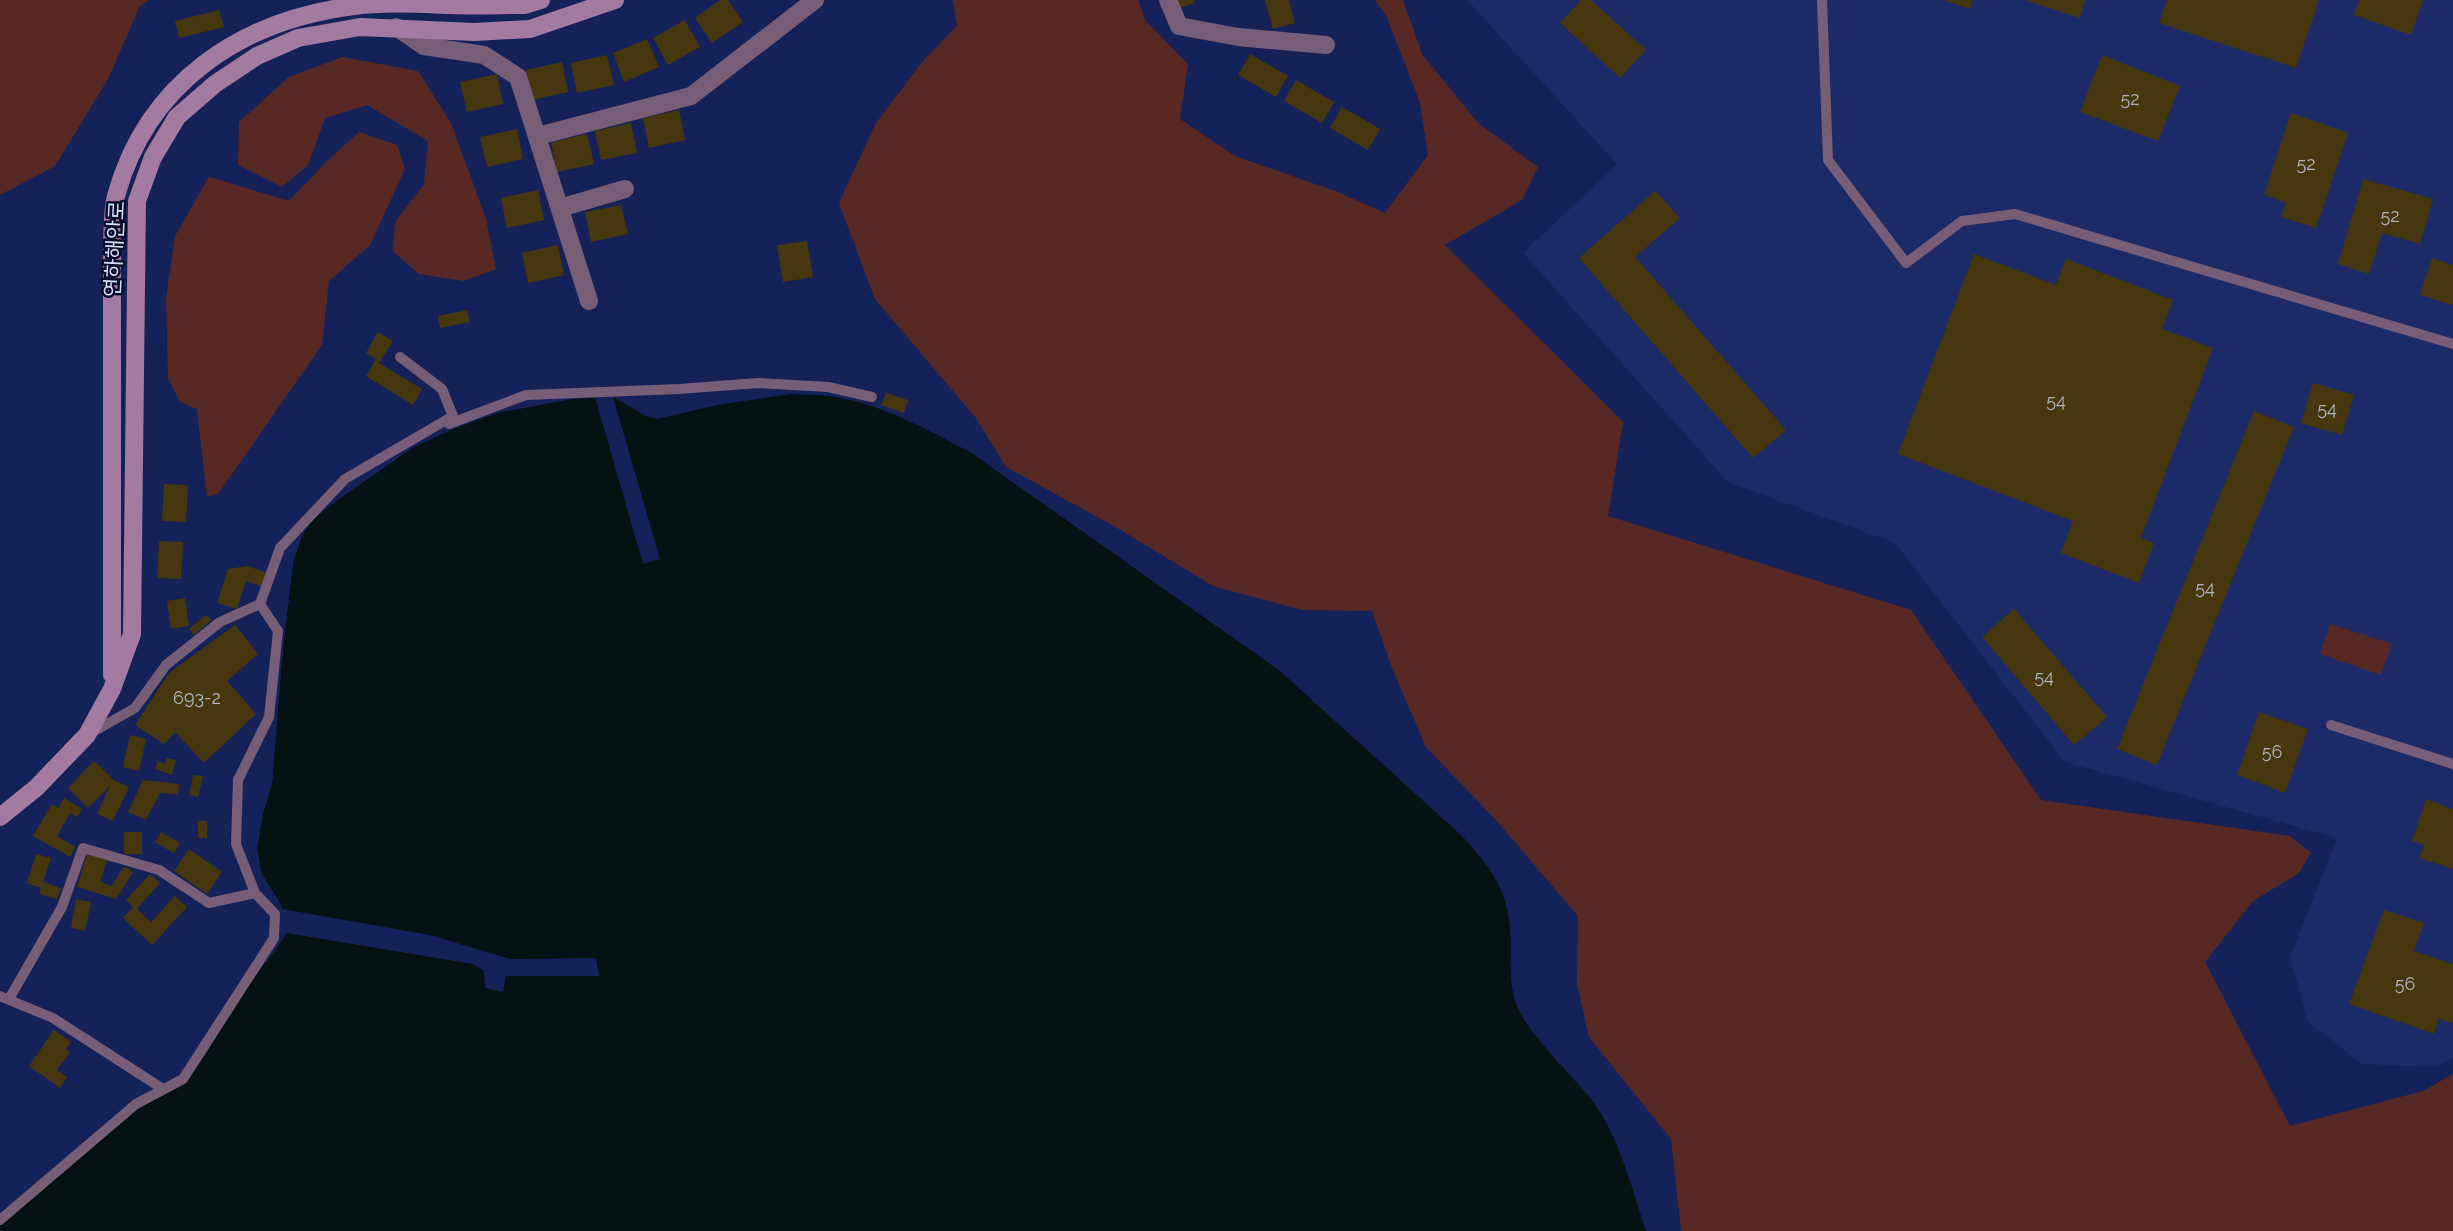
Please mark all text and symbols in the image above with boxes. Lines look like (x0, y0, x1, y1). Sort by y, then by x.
house number: 52 (2120, 88, 2140, 109)
house number: 52 (2296, 153, 2316, 174)
street label: 연하해안로 (99, 200, 130, 298)
house number: 52 (2380, 205, 2400, 226)
house number: 54 (2046, 390, 2066, 411)
house number: 54 (2317, 398, 2337, 419)
house number: 54 (2195, 577, 2215, 598)
house number: 54 (2034, 666, 2054, 687)
house number: 693-2 (173, 687, 221, 708)
house number: 56 (2262, 741, 2282, 762)
house number: 56 (2395, 973, 2415, 994)

